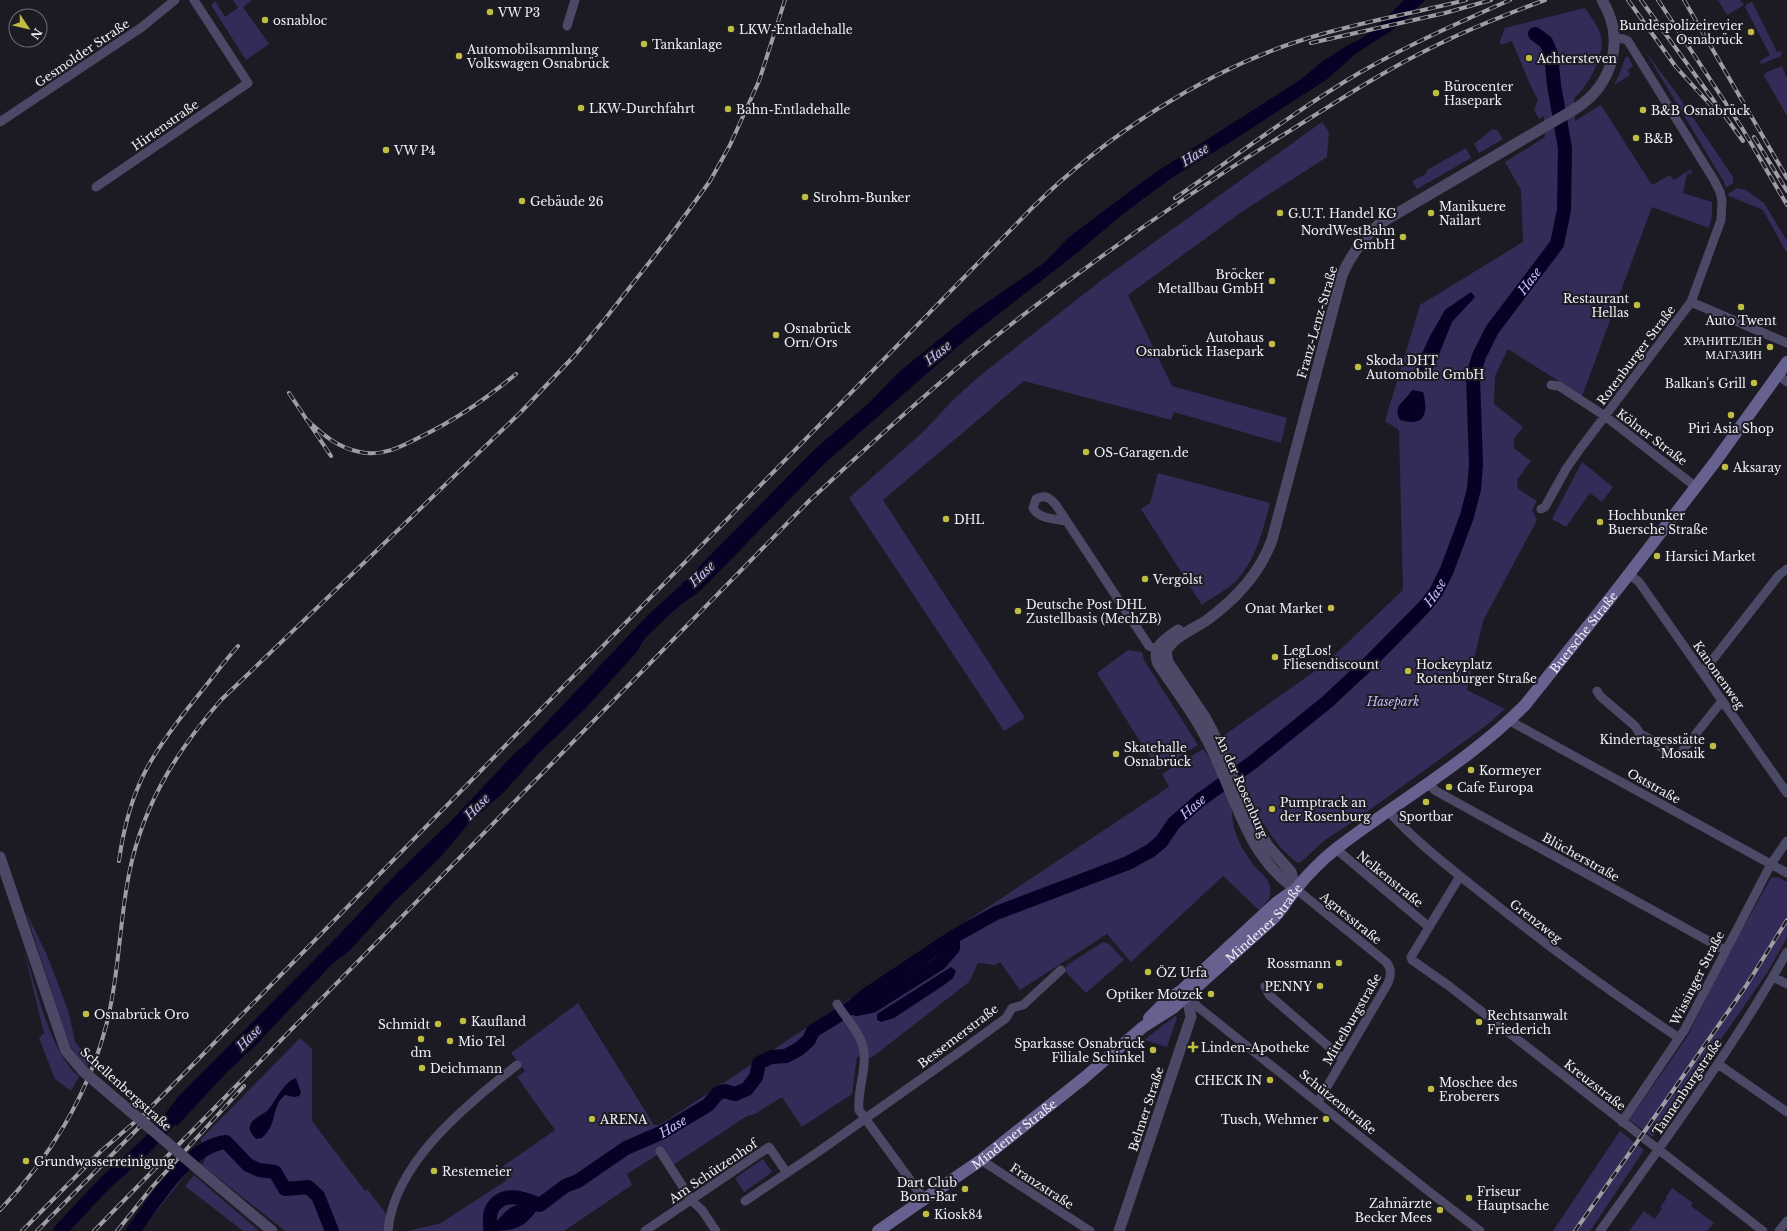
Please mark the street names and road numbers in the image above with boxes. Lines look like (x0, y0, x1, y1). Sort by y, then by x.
street label: Gesmolder Straße (32, 16, 132, 90)
street label: Hirtenstraße (129, 96, 201, 154)
street label: Franz-Lenz-Straße (1294, 264, 1340, 380)
street label: Rotenburger Straße (1594, 302, 1678, 408)
street label: Kölner Straße (1614, 406, 1690, 468)
street label: Buersche Straße (1546, 588, 1620, 676)
street label: Kanonenweg (1690, 638, 1748, 712)
street label: An der Rosenburg (1212, 731, 1272, 841)
street label: Oststraße (1625, 765, 1683, 807)
street label: Blücherstraße (1540, 830, 1622, 884)
street label: Nelkenstraße (1354, 848, 1426, 910)
street label: Mindener Straße (1222, 880, 1305, 965)
street label: Agnesstraße (1317, 888, 1385, 947)
street label: Grenzweg (1507, 896, 1566, 946)
street label: Wissinger Straße (1666, 928, 1727, 1029)
street label: Mittelburgstraße (1320, 970, 1384, 1067)
street label: Bessemerstraße (915, 1001, 1001, 1071)
street label: Tannenburgstraße (1649, 1036, 1725, 1138)
street label: Schellenbergstraße (77, 1044, 175, 1134)
street label: Kreuzstraße (1561, 1056, 1629, 1114)
street label: Belmer Straße (1125, 1065, 1167, 1153)
street label: Schützenstraße (1297, 1067, 1379, 1138)
street label: Mindener Straße (968, 1096, 1059, 1172)
street label: Am Schützenhof (665, 1135, 762, 1207)
street label: Franzstraße (1007, 1160, 1077, 1212)

